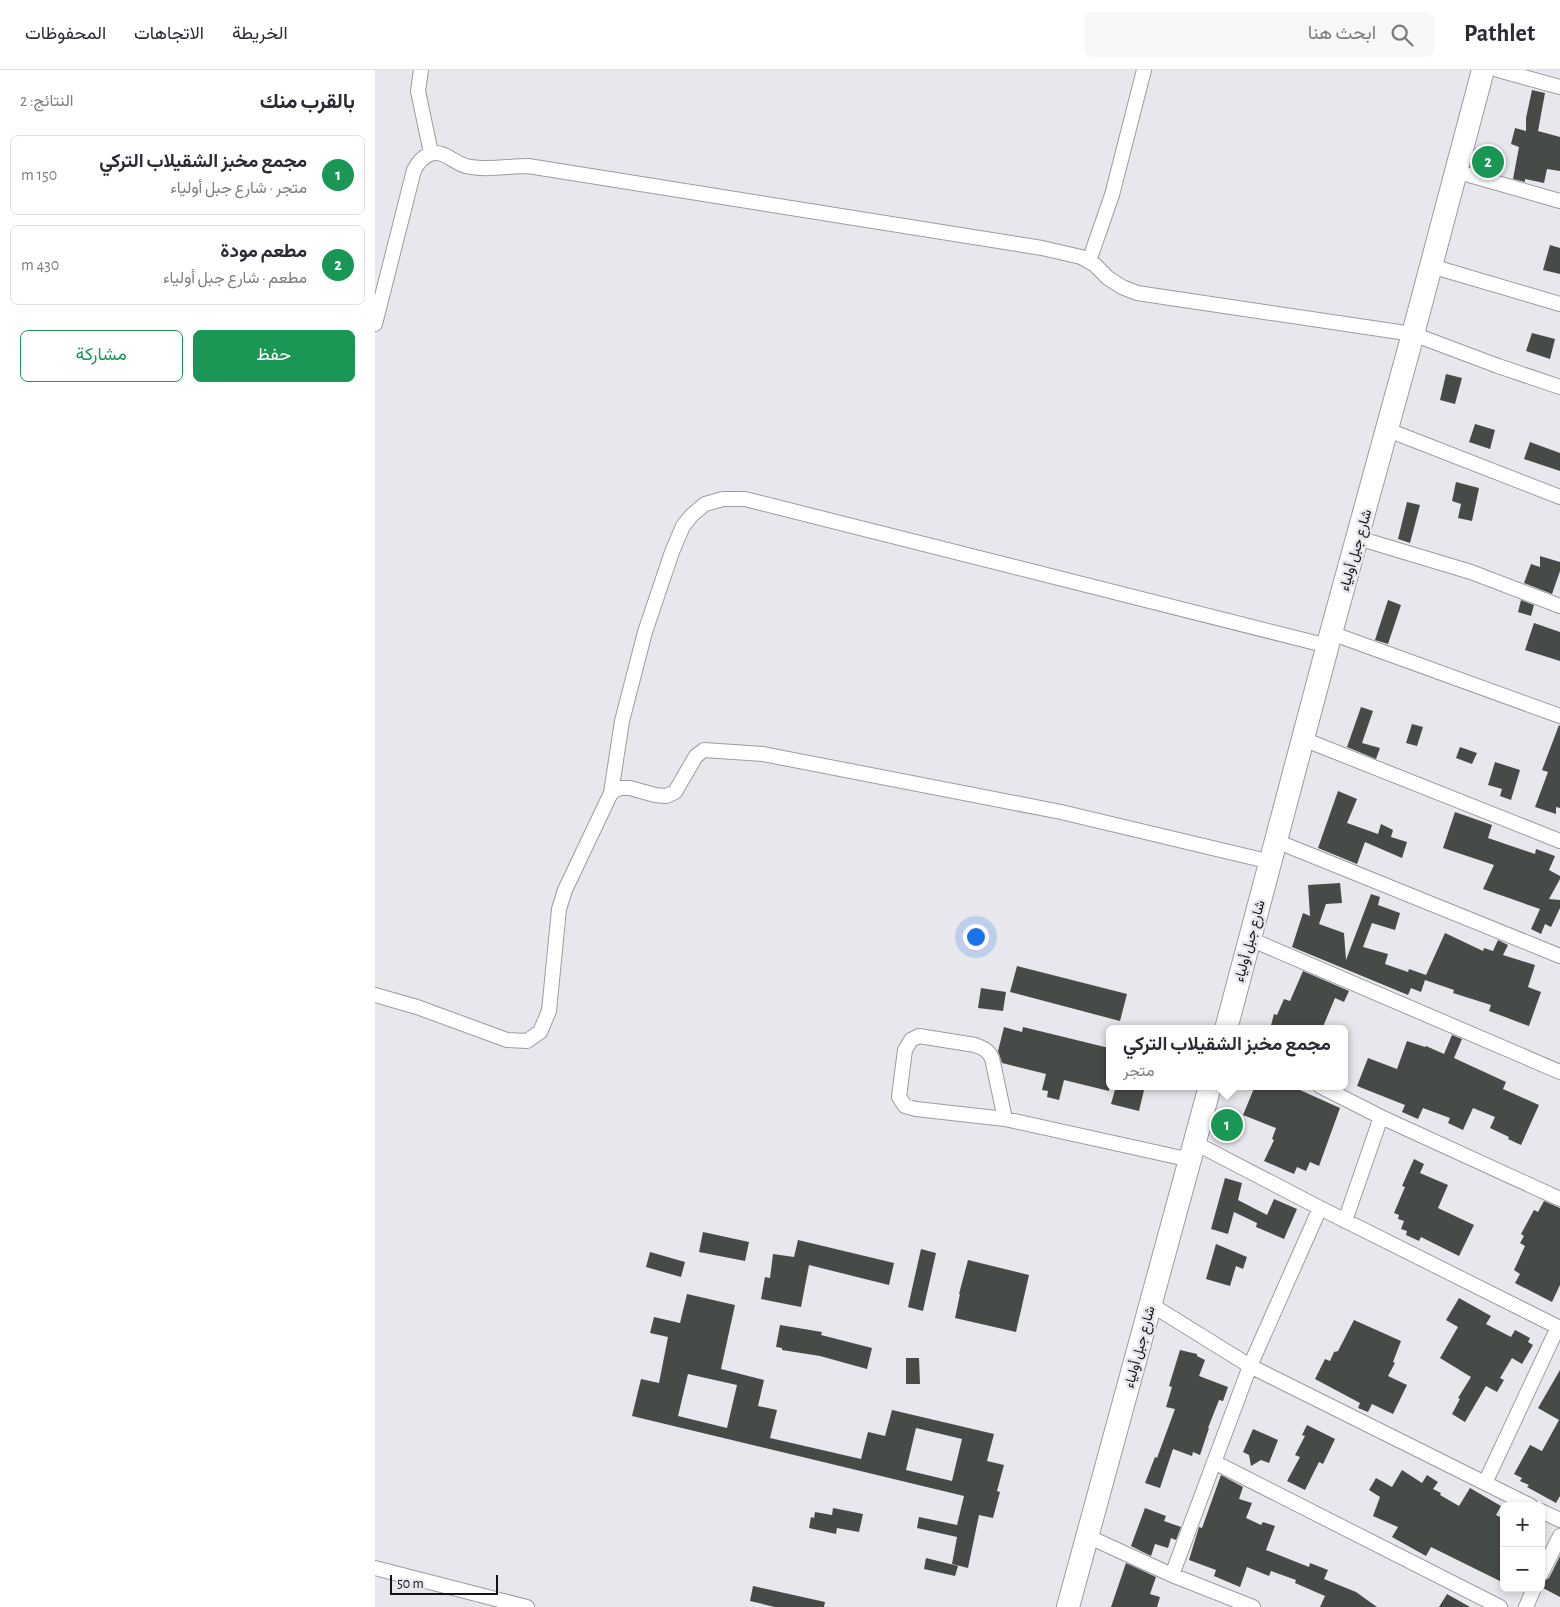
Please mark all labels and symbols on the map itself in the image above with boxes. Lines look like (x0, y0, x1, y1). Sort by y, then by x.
pin: 2 (1472, 143, 1504, 181)
street label: شارع جبل أولياء (1337, 508, 1377, 594)
street label: شارع جبل أولياء (1231, 898, 1271, 985)
your location (963, 924, 989, 950)
pin: 1 (1211, 1106, 1243, 1144)
street label: شارع جبل أولياء (1121, 1304, 1161, 1391)
scale bar (390, 1572, 497, 1595)

